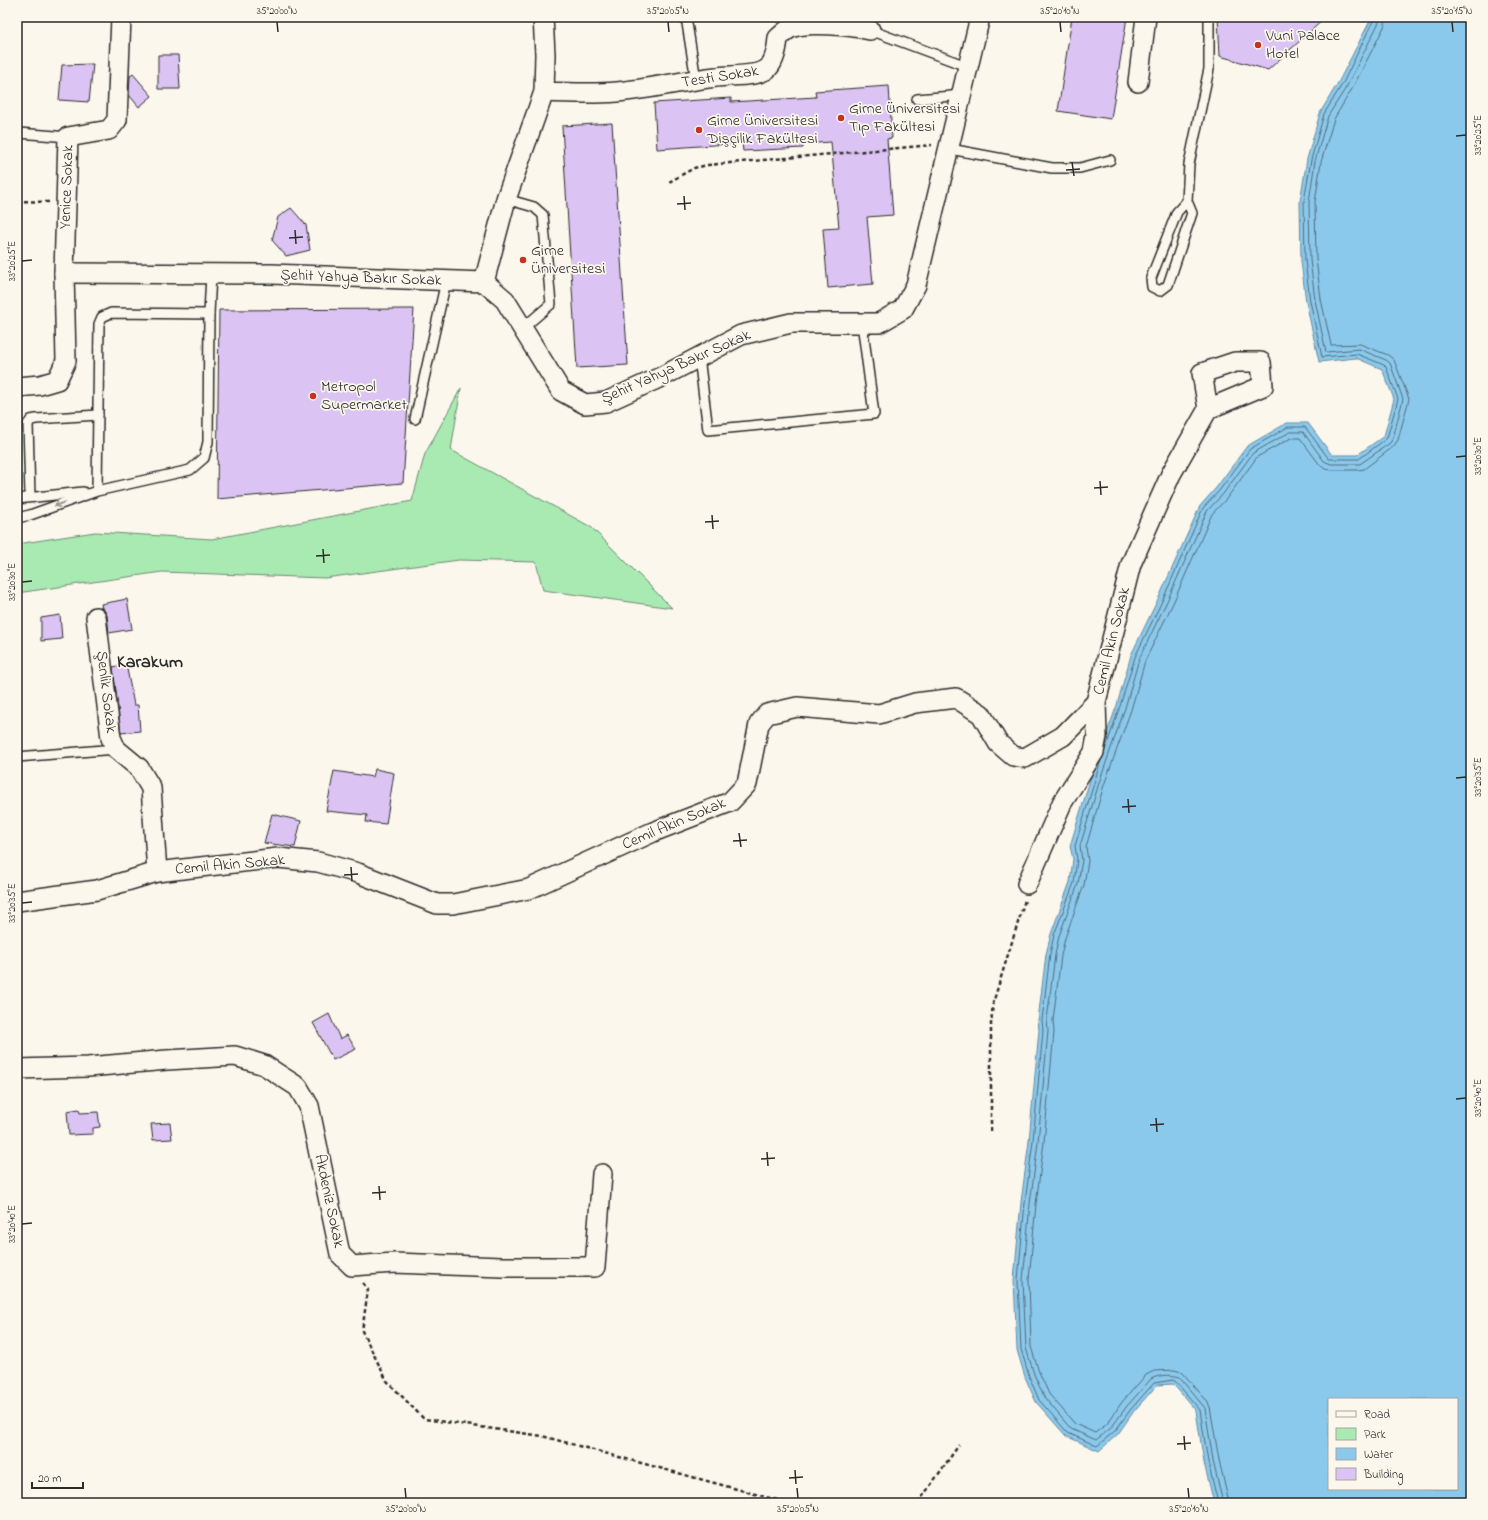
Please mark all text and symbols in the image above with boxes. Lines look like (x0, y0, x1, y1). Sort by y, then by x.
text: 35°20'00"N (257, 4, 298, 19)
text: 35°20'05"N (647, 4, 689, 19)
text: 35°20'10"N (1040, 4, 1080, 19)
text: 35°20'15"N (1432, 4, 1473, 19)
place label: Vuni Palace Hotel (1265, 24, 1341, 66)
marker: Vuni Palace Hotel (1253, 40, 1263, 50)
street label: Testi Sokak (680, 59, 761, 95)
place label: Girne Üniversitesi Tıp Fakültesi (849, 97, 960, 139)
place label: Girne Üniversitesi Dişçilik Fakültesi (706, 109, 818, 151)
marker: Girne Üniversitesi Tıp Fakültesi (836, 113, 846, 123)
text: 33°20'25"E (1471, 115, 1486, 155)
marker: Girne Üniversitesi Dişçilik Fakültesi (694, 125, 704, 135)
street label: Yenice Sokak (54, 143, 80, 230)
place label: Girne Üniversitesi (531, 239, 605, 281)
text: 33°20'25"E (5, 241, 20, 281)
marker: Girne Üniversitesi (518, 255, 528, 265)
street label: Şehit Yahya Bakır Sokak (280, 263, 443, 293)
street label: Şehit Yahya Bakır Sokak (597, 323, 756, 411)
place label: Metropol Supermarket (321, 375, 407, 417)
marker: Metropol Supermarket (308, 391, 318, 401)
text: 33°20'30"E (1471, 437, 1486, 475)
one-way arrow (53, 501, 66, 508)
text: 33°20'30"E (5, 563, 20, 601)
street label: Cemil Akin Sokak (1087, 584, 1137, 697)
street label: Şenlik Sokak (89, 650, 123, 735)
district label: Karakum (117, 650, 183, 676)
text: 33°20'35"E (1471, 757, 1486, 797)
street label: Cemil Akin Sokak (619, 791, 730, 857)
street label: Cemil Akin Sokak (174, 848, 287, 882)
text: 33°20'35"E (5, 883, 20, 923)
text: 33°20'40"E (1471, 1079, 1486, 1117)
street label: Akdeniz Sokak (307, 1152, 351, 1251)
text: 33°20'40"E (5, 1205, 20, 1243)
legend (1328, 1398, 1458, 1490)
text: Road (1364, 1406, 1390, 1424)
text: Park (1364, 1426, 1386, 1444)
text: Water (1364, 1446, 1393, 1464)
scale bar (32, 1464, 83, 1490)
text: Building (1363, 1466, 1403, 1485)
text: 20 m (38, 1470, 61, 1488)
text: 35°20'00"N (386, 1502, 427, 1517)
text: 35°20'05"N (777, 1502, 819, 1517)
text: 35°20'10"N (1169, 1502, 1209, 1517)

